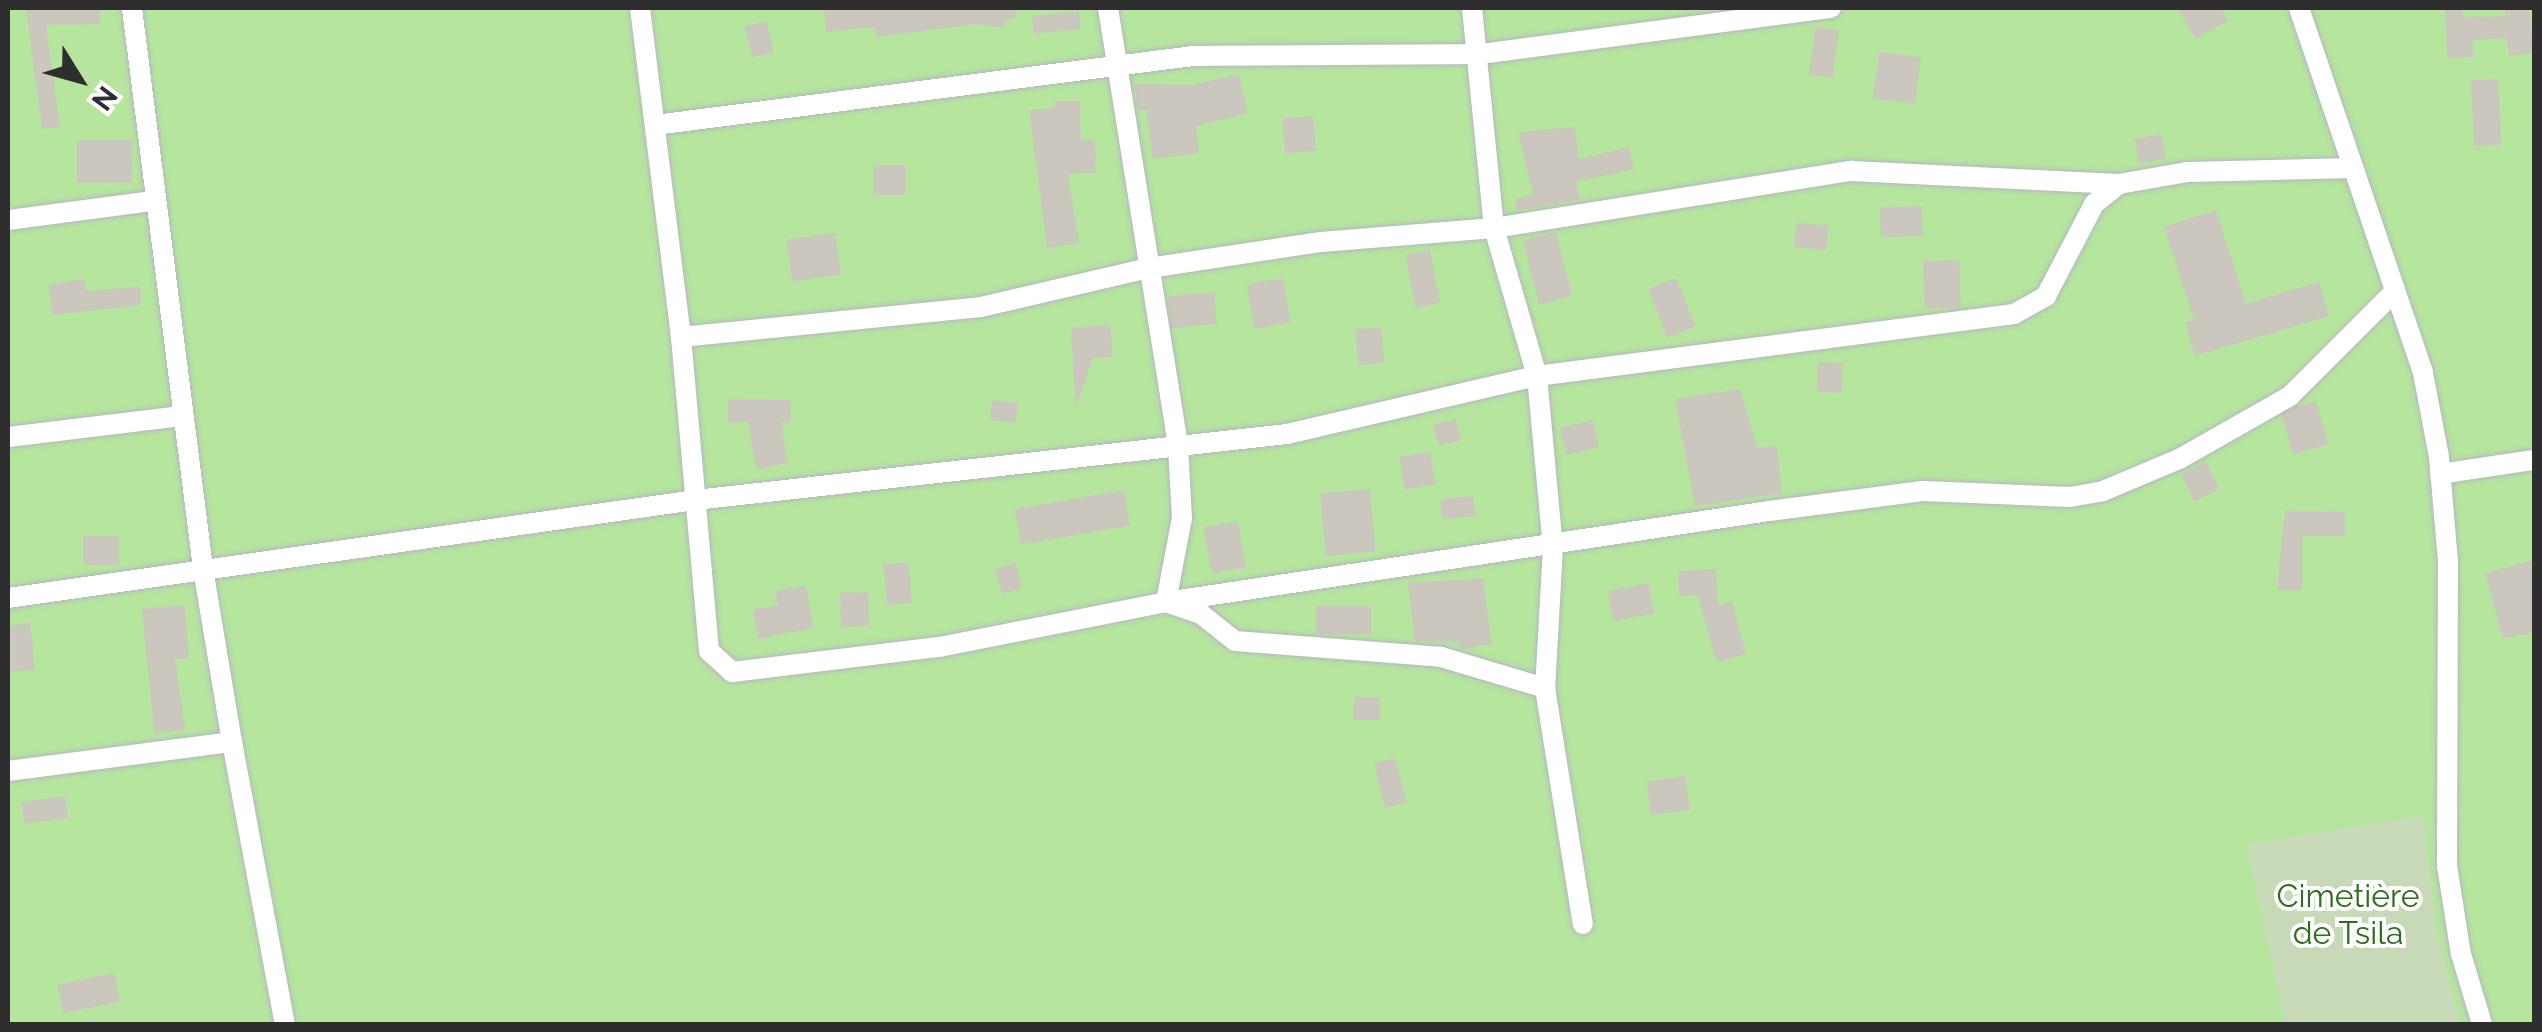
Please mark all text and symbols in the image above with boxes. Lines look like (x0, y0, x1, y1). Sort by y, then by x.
north arrow (30, 30, 130, 130)
text: N (85, 80, 124, 117)
park label: Cimetière de Tsila (2277, 878, 2419, 953)

